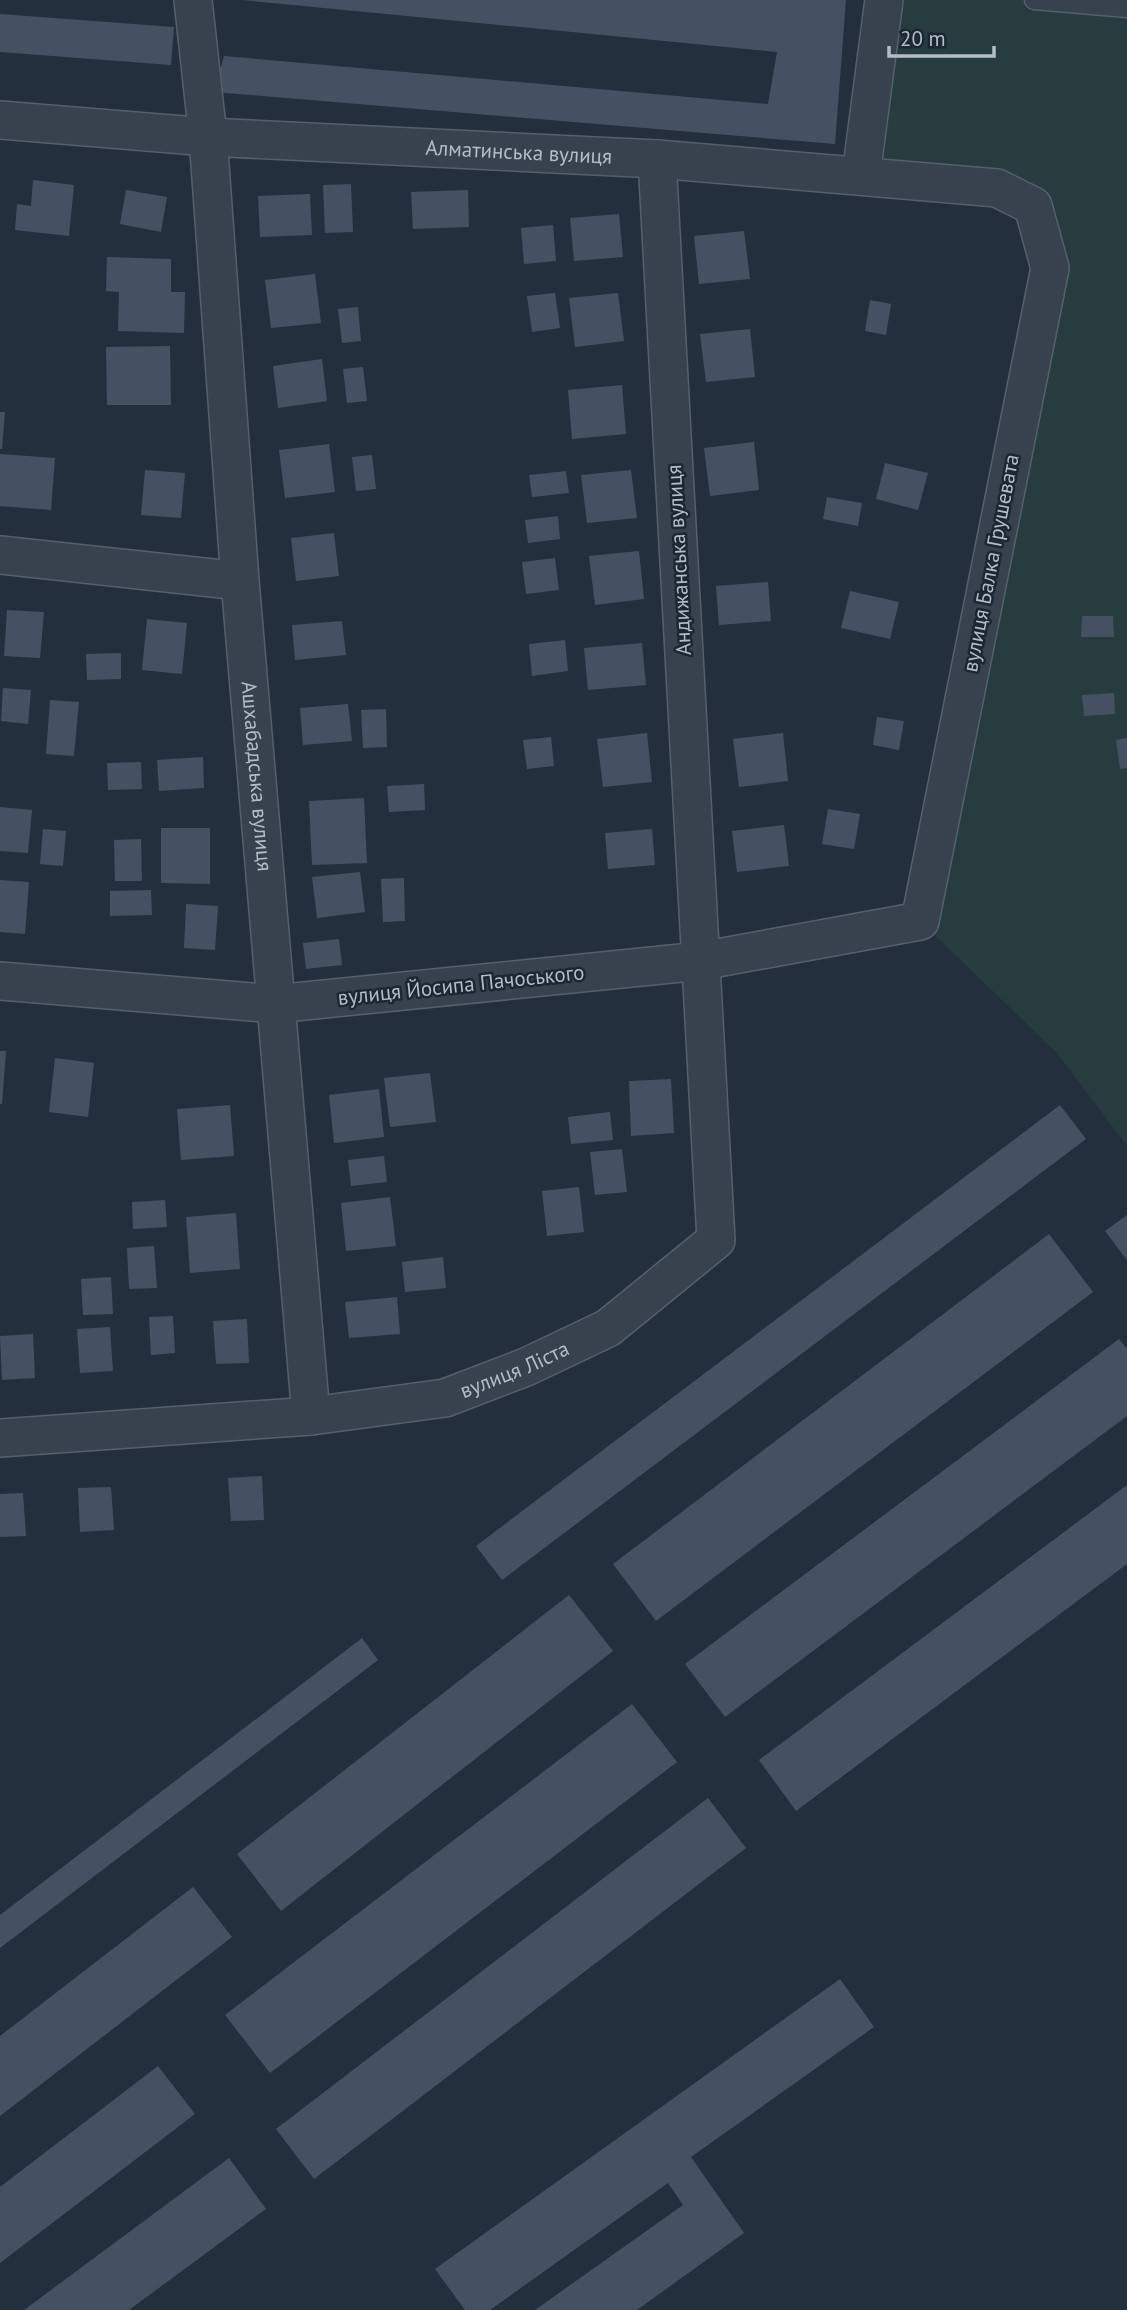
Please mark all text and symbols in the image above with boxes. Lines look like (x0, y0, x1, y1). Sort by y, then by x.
scale bar (889, 14, 994, 58)
text: 20 m (900, 25, 946, 52)
street label: Алматинська вулиця (425, 134, 613, 170)
street label: вулиця Балка Грушевата (956, 452, 1025, 674)
street label: Андижанська вулиця (660, 464, 697, 656)
street label: Ашхабадська вулиця (236, 680, 279, 873)
street label: вулиця Йосипа Пачоського (336, 958, 585, 1011)
street label: вулиця Ліста (456, 1335, 573, 1404)

